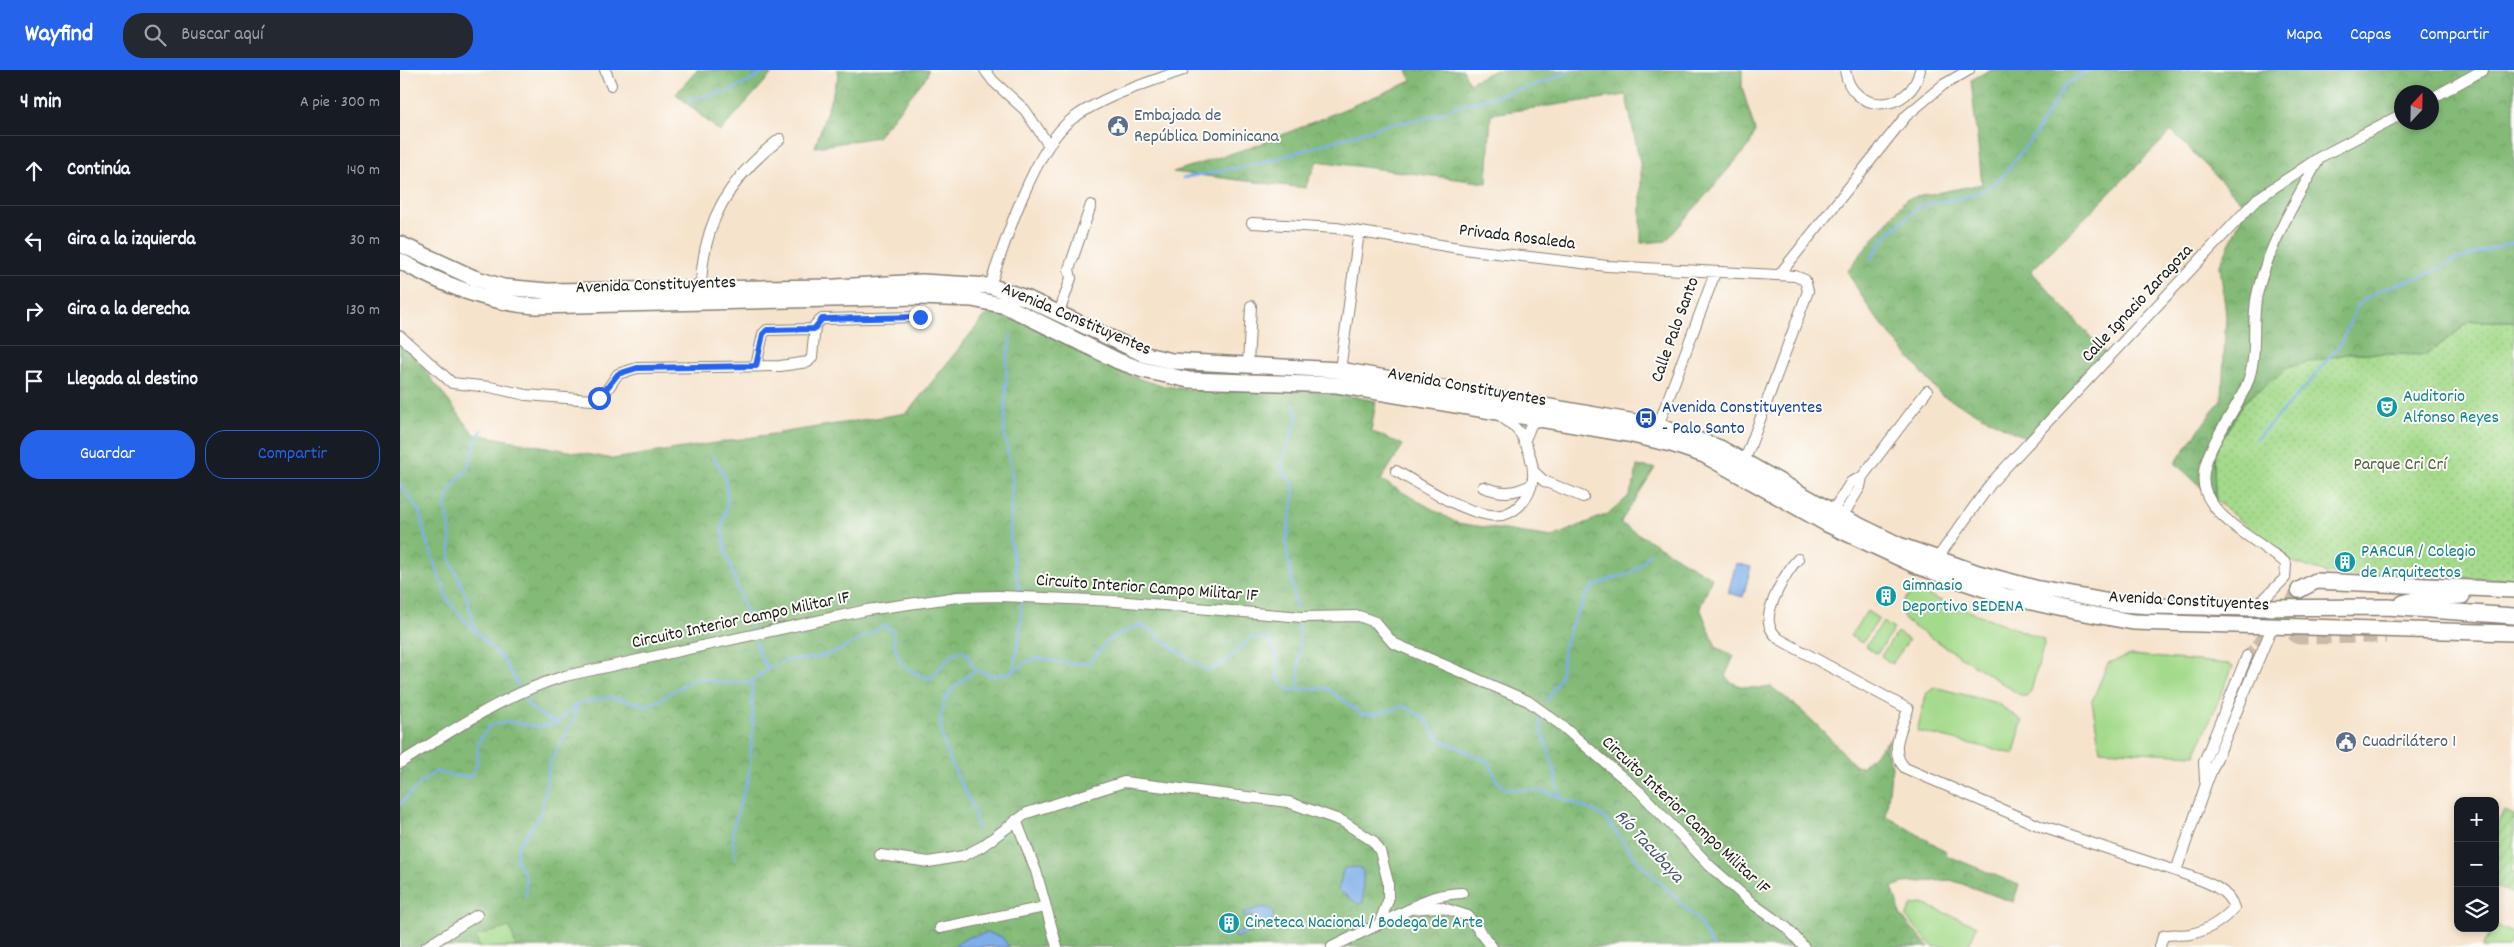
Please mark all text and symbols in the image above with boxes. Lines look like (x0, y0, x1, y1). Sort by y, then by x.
search box (123, 13, 473, 58)
text: Wayfind (25, 18, 93, 52)
icon: search (141, 21, 169, 49)
text: Buscar aquí (181, 22, 263, 49)
text: Mapa (2286, 23, 2322, 48)
text: Capas (2350, 23, 2392, 48)
text: Compartir (2420, 23, 2489, 48)
north arrow (2394, 85, 2439, 130)
text: 4 min (20, 88, 62, 118)
text: A pie · 300 m (300, 91, 380, 114)
place label: Embajada de República Dominicana (1134, 104, 1279, 150)
public building icon: Embajada de República Dominicana (1106, 114, 1130, 138)
icon: ahead (20, 157, 48, 185)
text: Continúa (67, 157, 130, 184)
text: 140 m (346, 159, 380, 182)
street label: Privada Rosaleda (1457, 218, 1577, 258)
icon: left (20, 227, 48, 255)
text: Gira a la izquierda (67, 227, 195, 254)
text: 30 m (350, 229, 380, 252)
street label: Calle Ignacio Zaragoza (2077, 239, 2200, 369)
street label: Avenida Constituyentes (575, 271, 737, 301)
street label: Calle Palo Santo (1645, 274, 1707, 386)
street label: Avenida Constituyentes (997, 277, 1155, 363)
icon: right (20, 297, 48, 325)
text: Gira a la derecha (67, 297, 189, 324)
text: 130 m (346, 299, 380, 322)
route end (909, 306, 932, 329)
street label: Avenida Constituyentes (1386, 362, 1548, 414)
icon: arrive (20, 367, 48, 395)
text: Llegada al destino (67, 367, 198, 394)
place label: Auditorio Alfonso Reyes (2403, 385, 2499, 431)
route start (588, 387, 611, 410)
theatre icon: Auditorio Alfonso Reyes (2375, 395, 2399, 419)
place label: Avenida Constituyentes - Palo Santo (1662, 396, 1823, 442)
bus stop icon: Avenida Constituyentes - Palo Santo (1634, 406, 1658, 430)
button: Guardar (20, 430, 195, 479)
button: Compartir (205, 430, 380, 479)
park label: Parque Cri Crí (2354, 453, 2448, 478)
place label: PARCUR / Colegio de Arquitectos (2361, 540, 2476, 586)
building icon: PARCUR / Colegio de Arquitectos (2333, 550, 2357, 574)
street label: Circuito Interior Campo Militar 1F (1035, 569, 1259, 609)
place label: Gimnasio Deportivo SEDENA (1902, 574, 2024, 620)
building icon: Gimnasio Deportivo SEDENA (1874, 584, 1898, 608)
street label: Avenida Constituyentes (2108, 585, 2270, 619)
street label: Circuito Interior Campo Militar 1F (630, 586, 852, 656)
public building icon: Cuadrilátero 1 (2334, 730, 2358, 754)
place label: Cuadrilátero 1 (2362, 730, 2456, 755)
street label: Circuito Interior Campo Militar 1F (1595, 731, 1775, 901)
map controls (2454, 797, 2499, 932)
button: + (2454, 797, 2499, 842)
water label: Río Tacubaya (1607, 804, 1690, 891)
button: − (2454, 842, 2499, 887)
button: layers (2454, 887, 2499, 932)
building icon: Cineteca Nacional / Bodega de Arte (1217, 911, 1241, 935)
place label: Cineteca Nacional / Bodega de Arte (1245, 911, 1483, 936)

